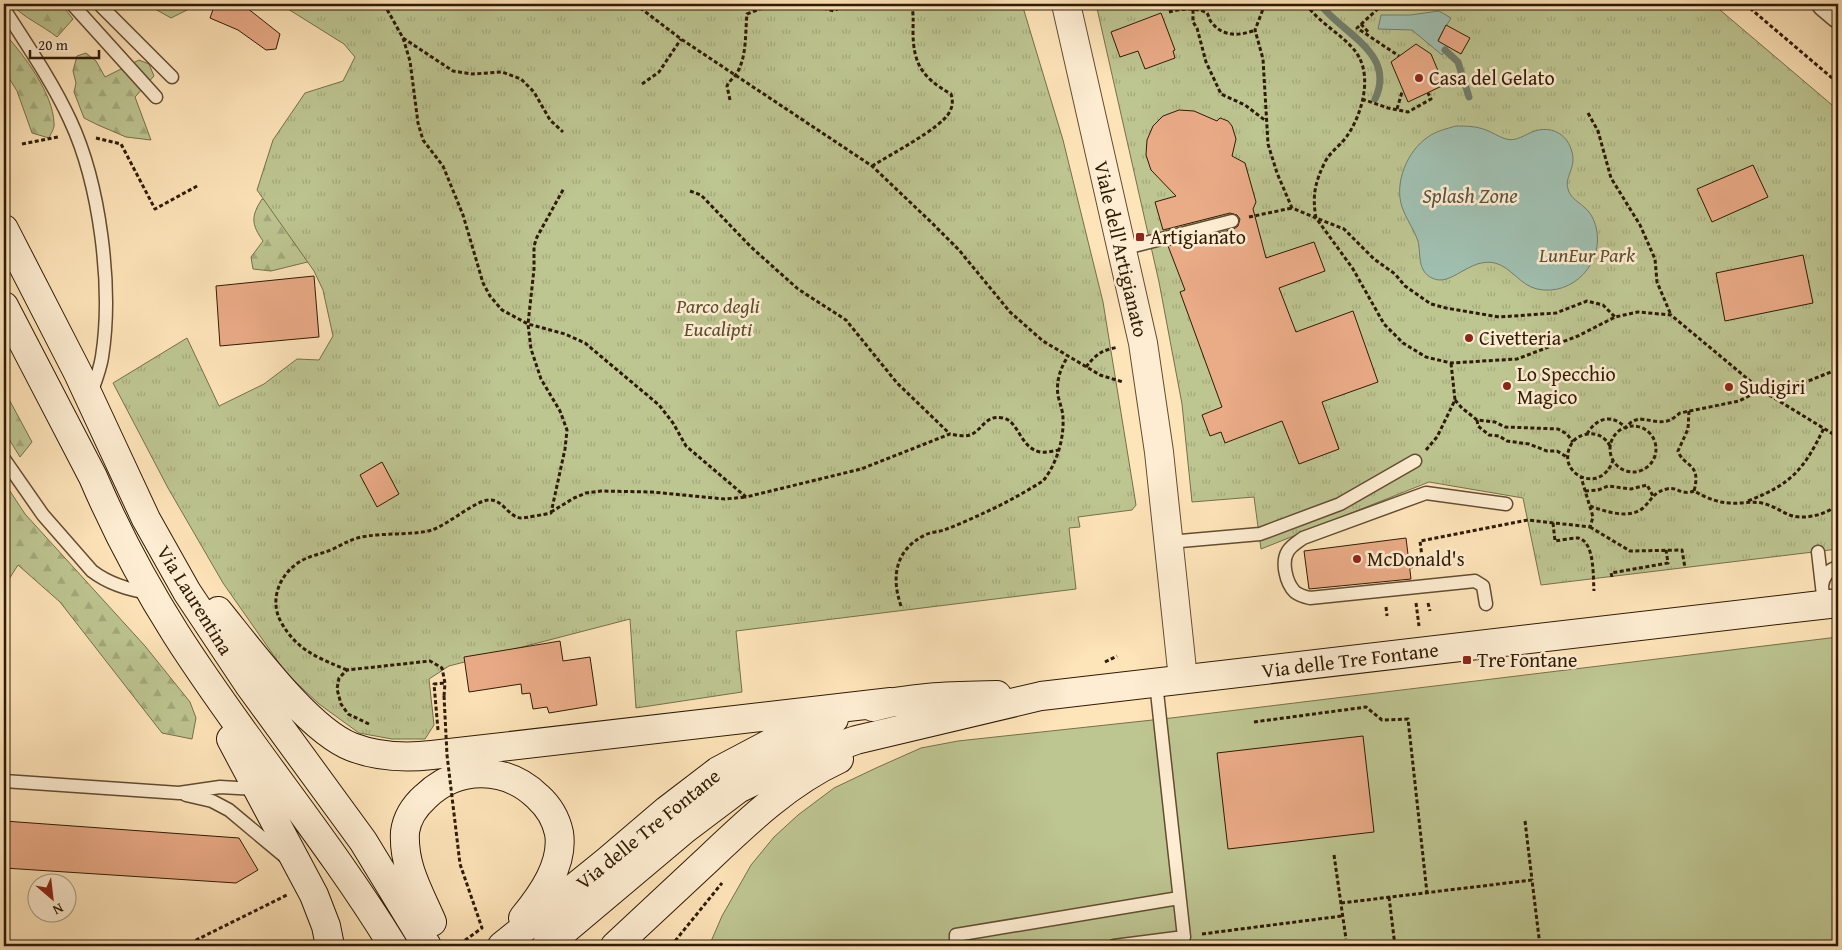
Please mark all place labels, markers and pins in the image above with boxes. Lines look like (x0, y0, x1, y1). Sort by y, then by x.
place label: Casa del Gelato (1429, 63, 1555, 92)
marker: Casa del Gelato (1413, 72, 1425, 84)
place label: Artigianato (1150, 222, 1246, 251)
marker: Artigianato (1134, 231, 1146, 243)
place label: Civetteria (1479, 323, 1562, 352)
marker: Civetteria (1463, 332, 1475, 344)
place label: Lo Specchio Magico (1517, 359, 1616, 411)
place label: Sudigiri (1739, 372, 1806, 401)
marker: Lo Specchio Magico (1501, 380, 1513, 392)
marker: Sudigiri (1723, 381, 1735, 393)
place label: McDonald's (1367, 544, 1465, 573)
marker: McDonald's (1351, 553, 1363, 565)
place label: Tre Fontane (1477, 645, 1577, 674)
marker: Tre Fontane (1461, 654, 1473, 666)

